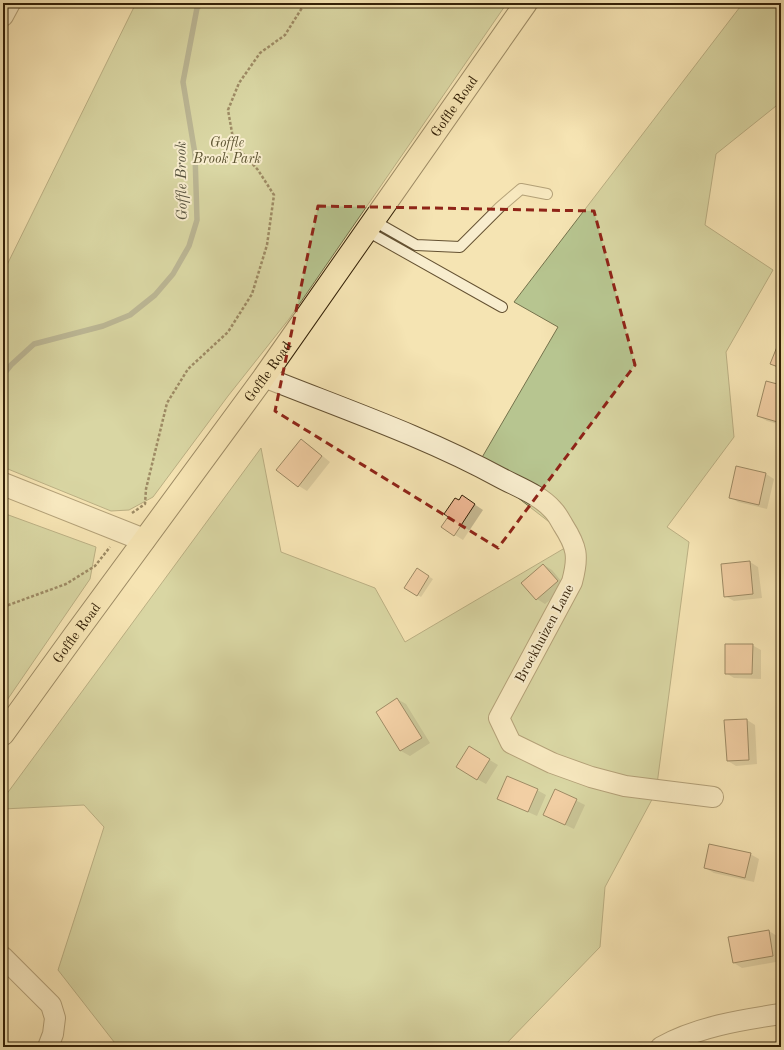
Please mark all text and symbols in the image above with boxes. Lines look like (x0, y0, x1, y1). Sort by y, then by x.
street label: Goffle Road (429, 74, 481, 140)
park label: Goffle Brook Park (192, 136, 261, 166)
water label: Goffle Brook (174, 141, 191, 221)
street label: Goffle Road (242, 339, 295, 405)
street label: Brockhuizen Lane (513, 582, 577, 685)
street label: Goffle Road (51, 601, 104, 666)

